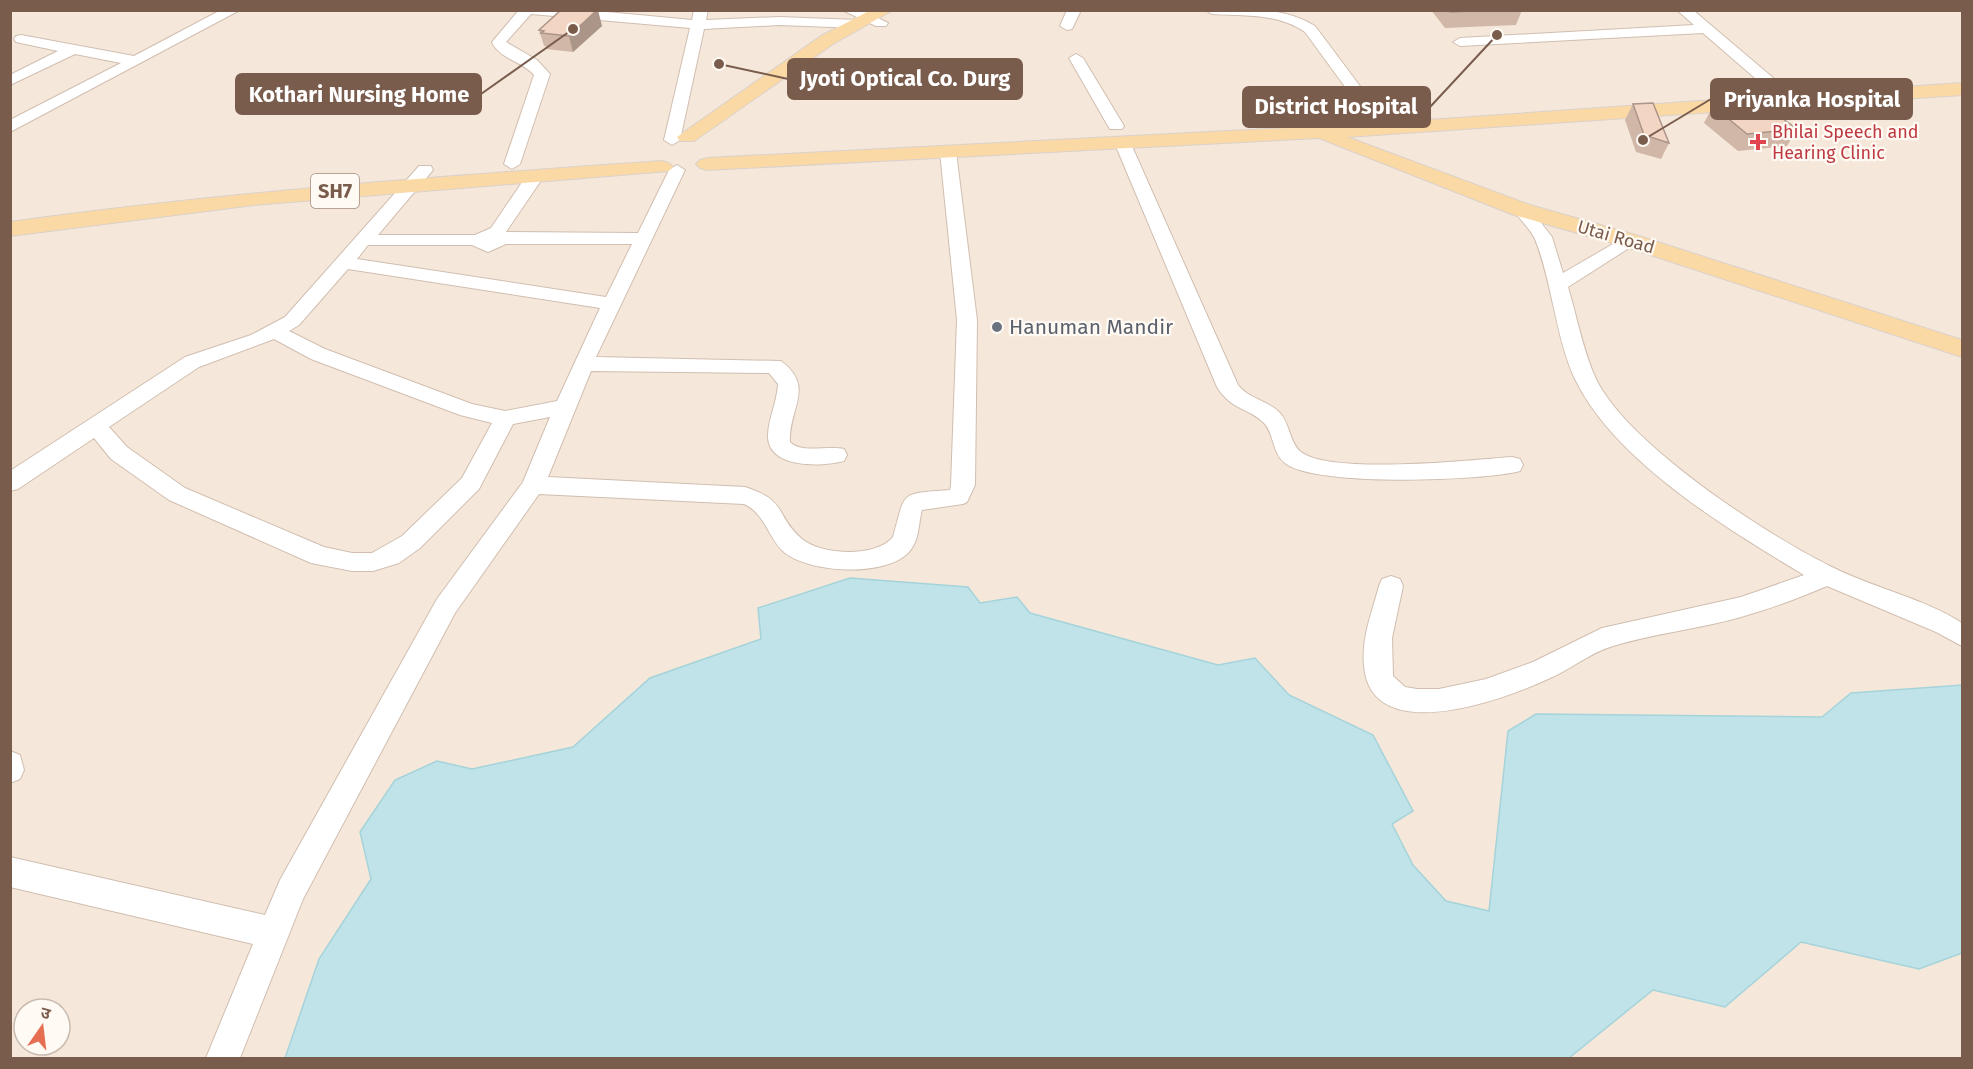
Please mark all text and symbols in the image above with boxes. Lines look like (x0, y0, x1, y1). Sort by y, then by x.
callout: Jyoti Optical Co. Durg (788, 59, 1022, 99)
text: Jyoti Optical Co. Durg (799, 65, 1011, 92)
callout: Kothari Nursing Home (236, 74, 481, 114)
callout: Priyanka Hospital (1711, 79, 1912, 119)
text: Kothari Nursing Home (249, 81, 469, 108)
text: Priyanka Hospital (1724, 86, 1901, 113)
callout: District Hospital (1243, 87, 1430, 127)
text: District Hospital (1255, 93, 1418, 120)
place label: Bhilai Speech and Hearing Clinic (1772, 121, 1919, 164)
marker: Bhilai Speech and Hearing Clinic (1749, 133, 1767, 151)
road number: SH7 (311, 174, 359, 208)
street label: Utai Road (1575, 215, 1657, 259)
place label: Hanuman Mandir (1009, 314, 1173, 340)
marker: Hanuman Mandir (990, 320, 1004, 334)
north arrow (12, 997, 72, 1057)
text: उ (39, 1003, 53, 1023)

